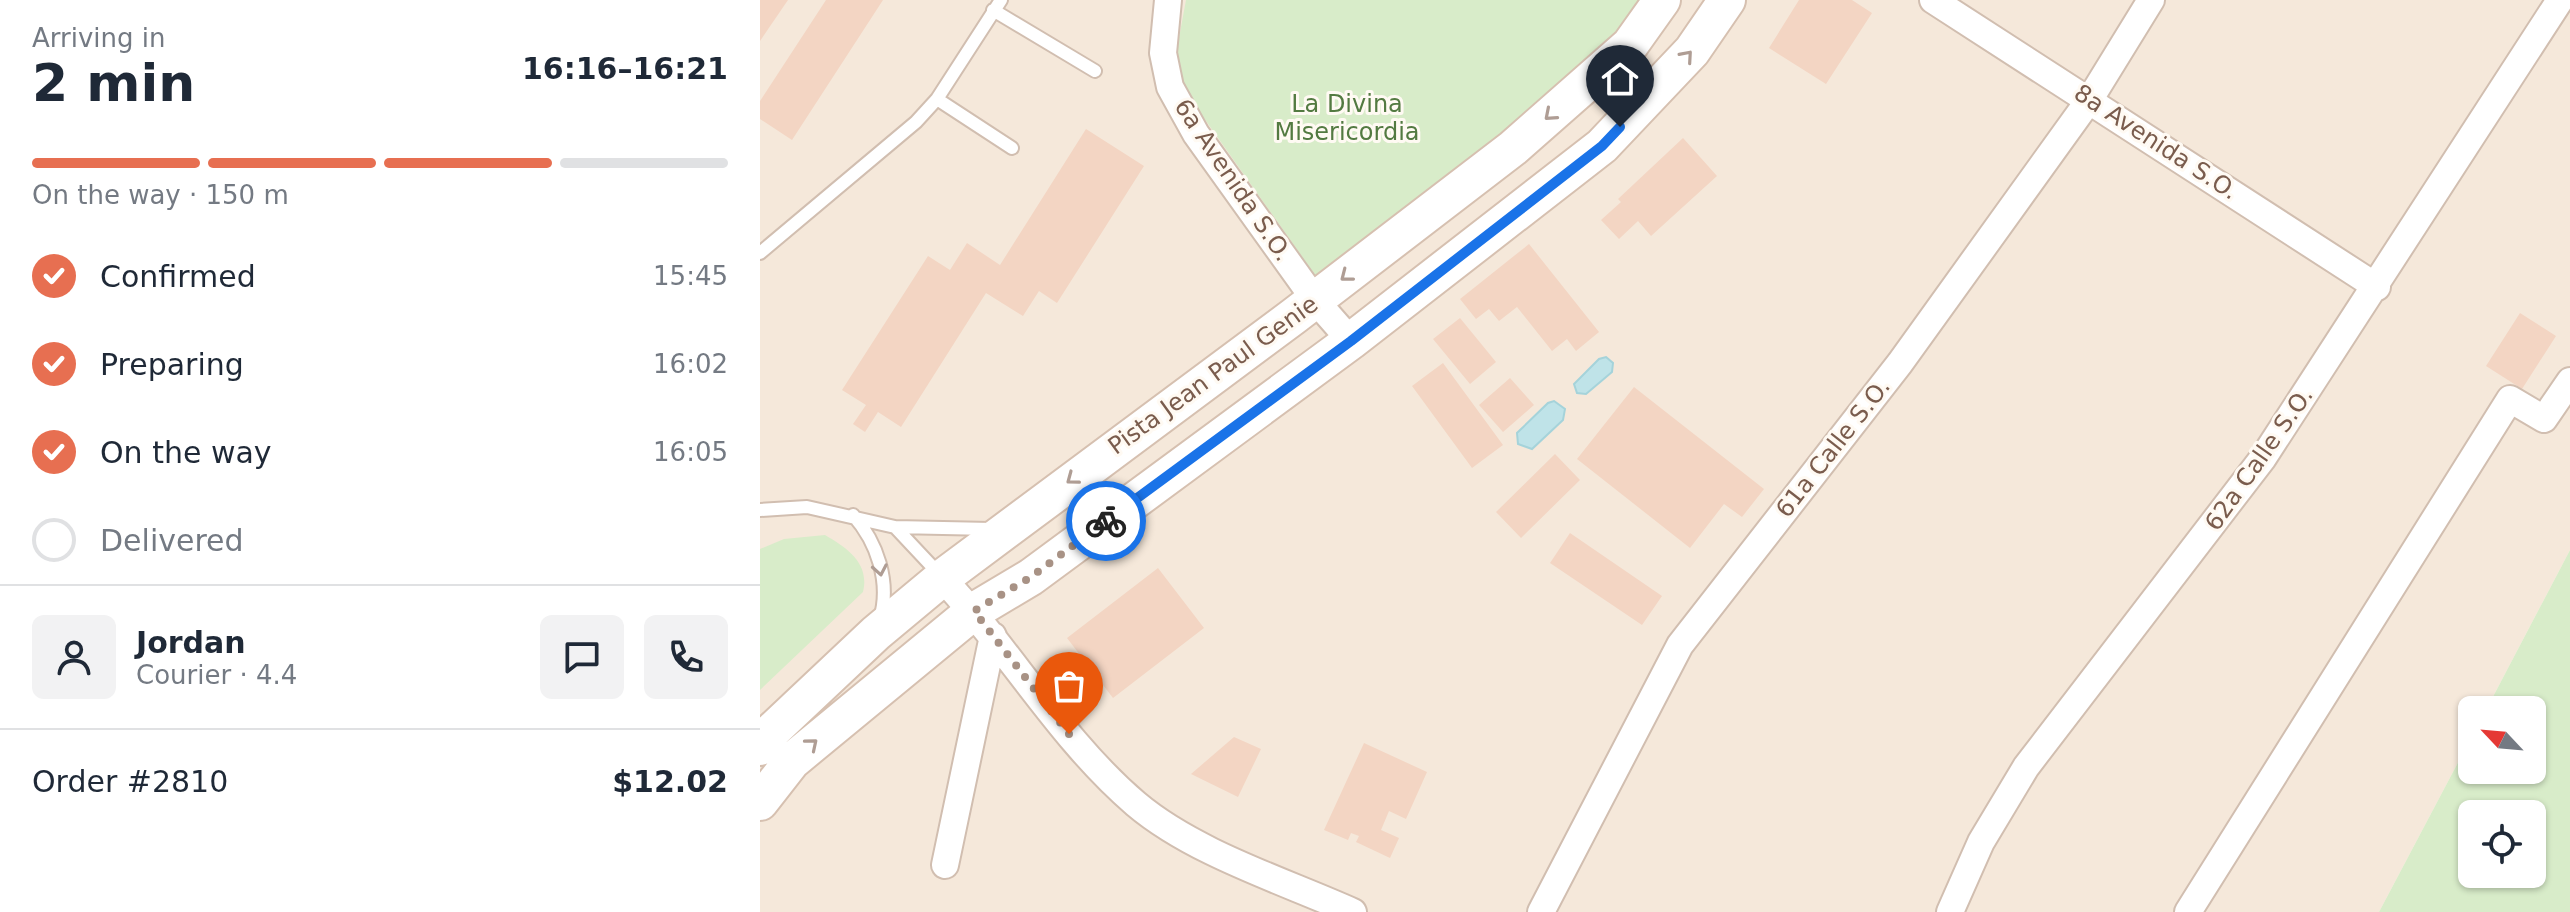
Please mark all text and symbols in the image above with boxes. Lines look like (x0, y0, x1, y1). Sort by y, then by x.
text: Arriving in (32, 23, 166, 53)
pin (1586, 45, 1654, 127)
one-way arrow (1677, 50, 1692, 65)
text: 16:16–16:21 (522, 51, 728, 86)
text: 2 min (32, 53, 195, 113)
icon: home (1598, 57, 1642, 101)
street label: 8a Avenida S.O. (2069, 79, 2243, 205)
park label: La Divina Misericordia (1274, 90, 1420, 146)
street label: 6a Avenida S.O. (1168, 94, 1298, 266)
one-way arrow (1545, 106, 1560, 120)
text: On the way · 150 m (32, 180, 289, 210)
icon: check (32, 254, 76, 298)
text: Confirmed (100, 259, 256, 294)
text: 15:45 (653, 261, 728, 291)
one-way arrow (1340, 267, 1355, 281)
street label: Pista Jean Paul Genie (1103, 290, 1323, 460)
icon: check (32, 342, 76, 386)
text: Preparing (100, 347, 244, 382)
text: 16:02 (653, 349, 728, 379)
street label: 61a Calle S.O. (1770, 373, 1896, 523)
street label: 62a Calle S.O. (2199, 382, 2319, 536)
icon: check (32, 430, 76, 474)
text: On the way (100, 435, 272, 470)
text: 16:05 (653, 437, 728, 467)
one-way arrow (1067, 470, 1081, 484)
courier (1066, 481, 1146, 561)
icon: bike (1084, 499, 1128, 543)
text: Delivered (100, 523, 244, 558)
one-way arrow (871, 564, 888, 577)
button: person (32, 615, 116, 699)
button: chat (540, 615, 624, 699)
button: phone (644, 615, 728, 699)
text: Jordan (136, 625, 246, 660)
pin (1035, 652, 1103, 734)
text: Courier · 4.4 (136, 660, 297, 690)
icon: bag (1047, 664, 1091, 708)
north arrow (2458, 696, 2546, 784)
map controls (2458, 696, 2546, 888)
one-way arrow (803, 739, 817, 754)
text: Order #2810 (32, 764, 228, 799)
text: $12.02 (612, 764, 728, 799)
button: locate (2458, 800, 2546, 888)

